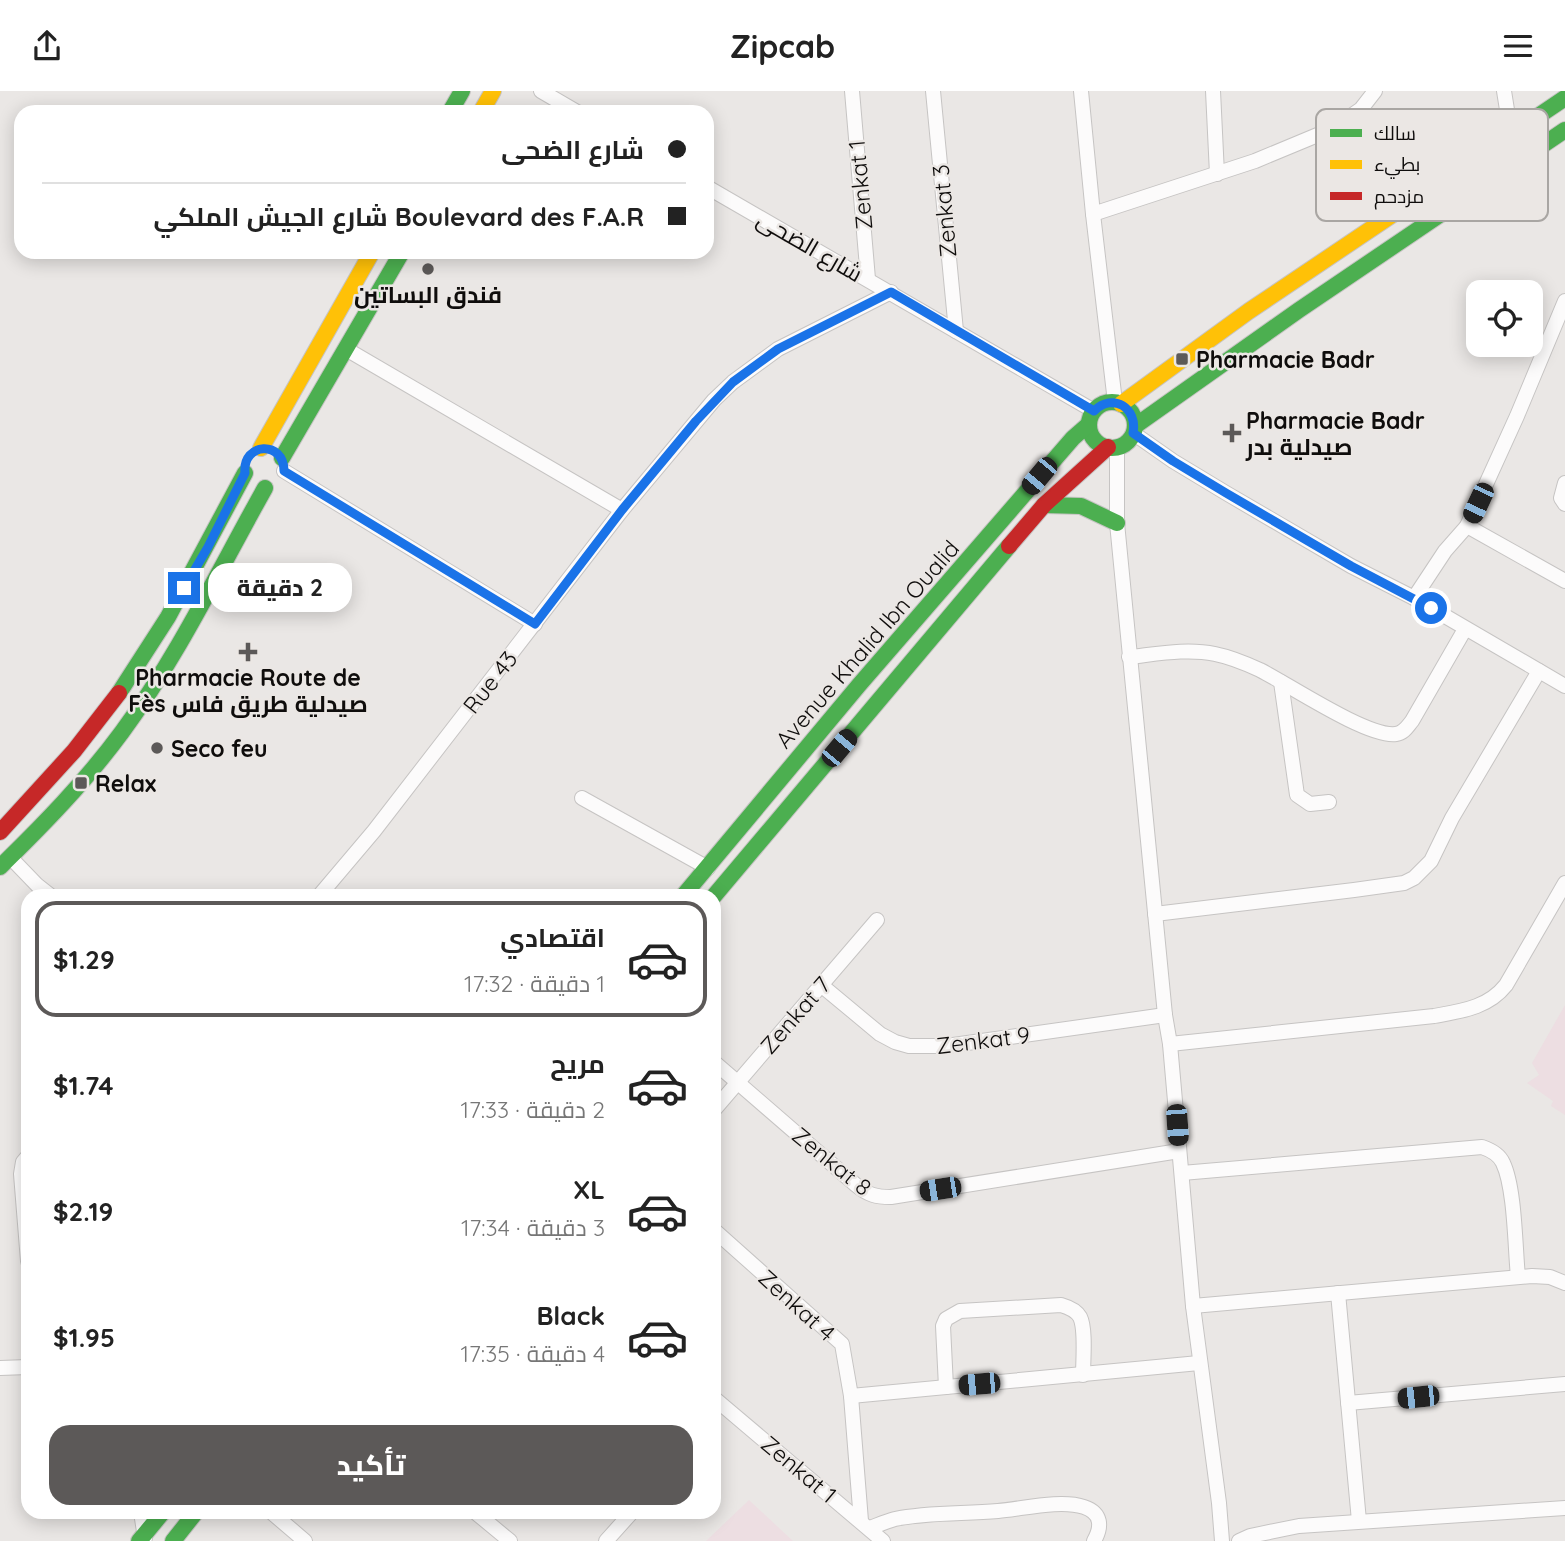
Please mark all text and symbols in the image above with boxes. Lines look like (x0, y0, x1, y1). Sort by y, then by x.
text: Zipcab (730, 26, 835, 66)
icon: share (28, 27, 66, 65)
icon: menu (1499, 27, 1537, 65)
legend (1316, 109, 1548, 221)
text: سالك (1374, 121, 1416, 145)
text: شارع الضحى (501, 133, 644, 166)
street label: Zenkat 1 (842, 139, 878, 231)
text: بطيء (1374, 152, 1420, 179)
street label: Zenkat 3 (925, 163, 963, 259)
text: مزدحم (1374, 184, 1424, 210)
text: Boulevard des F.A.R شارع الجيش الملكي (153, 200, 644, 233)
street label: شارع الضحى (751, 204, 868, 290)
marker: فندق البساتين (420, 261, 436, 277)
place label: فندق البساتين (354, 280, 502, 309)
map controls (1466, 280, 1543, 357)
button: locate (1466, 280, 1543, 357)
place label: Pharmacie Badr (1196, 345, 1375, 374)
marker: Pharmacie Badr (1174, 351, 1190, 367)
place label: Pharmacie Badr صيدلية بدر (1245, 406, 1425, 461)
marker: Pharmacie Badr صيدلية بدر (1224, 425, 1240, 441)
car (1018, 453, 1061, 499)
car (1460, 480, 1497, 526)
street label: Avenue Khalid Ibn Oualid (769, 534, 965, 754)
callout: 2 دقيقة (208, 563, 352, 613)
route end (168, 572, 200, 604)
text: 2 دقيقة (237, 573, 323, 602)
route start (1415, 592, 1447, 624)
marker: Pharmacie Route de Fès صيدلية طريق فاس (240, 644, 256, 660)
street label: Rue 43 (456, 645, 524, 719)
place label: Pharmacie Route de Fès صيدلية طريق فاس (128, 663, 368, 718)
car (818, 725, 861, 771)
place label: Seco feu (171, 734, 268, 763)
marker: Seco feu (149, 740, 165, 756)
place label: Relax (95, 769, 156, 798)
marker: Relax (73, 775, 89, 791)
text: اقتصادي (500, 921, 605, 954)
icon: car (626, 928, 689, 991)
text: $1.29 (53, 943, 115, 976)
text: 1 دقيقة · 17:32 (464, 969, 605, 998)
street label: Zenkat 7 (754, 970, 837, 1060)
street label: Zenkat 9 (935, 1020, 1031, 1060)
text: مريح (550, 1047, 605, 1080)
icon: car (626, 1054, 689, 1117)
text: $1.74 (53, 1069, 114, 1102)
text: 2 دقيقة · 17:33 (460, 1095, 605, 1124)
car (1166, 1103, 1189, 1147)
street label: Zenkat 8 (786, 1120, 878, 1202)
text: XL (573, 1173, 605, 1206)
car (918, 1175, 963, 1203)
icon: car (626, 1180, 689, 1243)
text: $2.19 (53, 1195, 113, 1228)
text: 3 دقيقة · 17:34 (461, 1213, 605, 1242)
street label: Zenkat 4 (753, 1263, 841, 1347)
text: Black (536, 1299, 605, 1332)
icon: car (626, 1306, 689, 1369)
text: $1.95 (53, 1321, 115, 1354)
text: 4 دقيقة · 17:35 (461, 1339, 605, 1368)
car (958, 1372, 1001, 1396)
car (1397, 1384, 1440, 1410)
button: تأكيد (49, 1425, 693, 1505)
street label: Zenkat 1 (755, 1429, 843, 1509)

